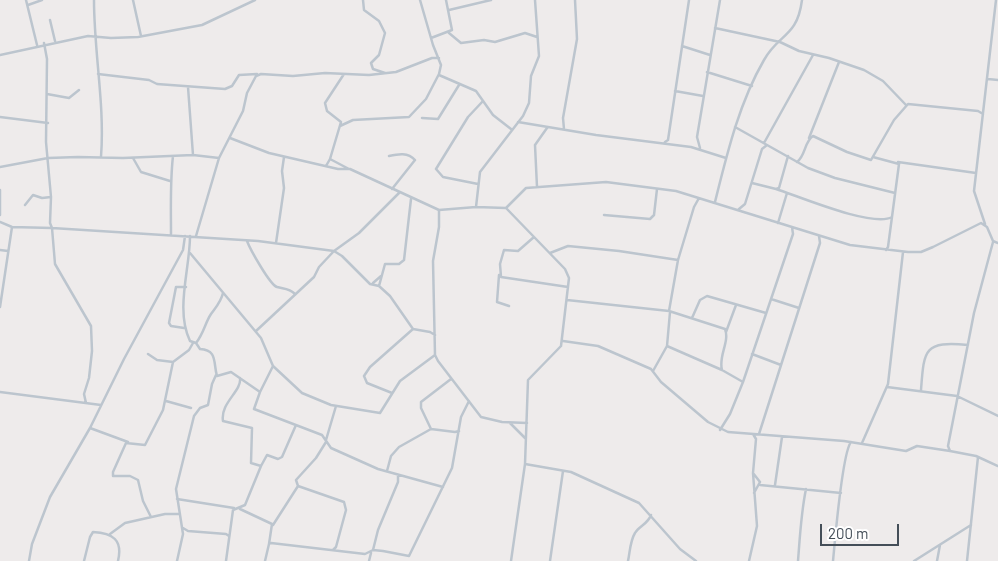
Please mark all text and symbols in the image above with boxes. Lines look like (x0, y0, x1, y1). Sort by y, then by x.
scale bar (823, 514, 902, 546)
text: 200 m (828, 524, 868, 542)

